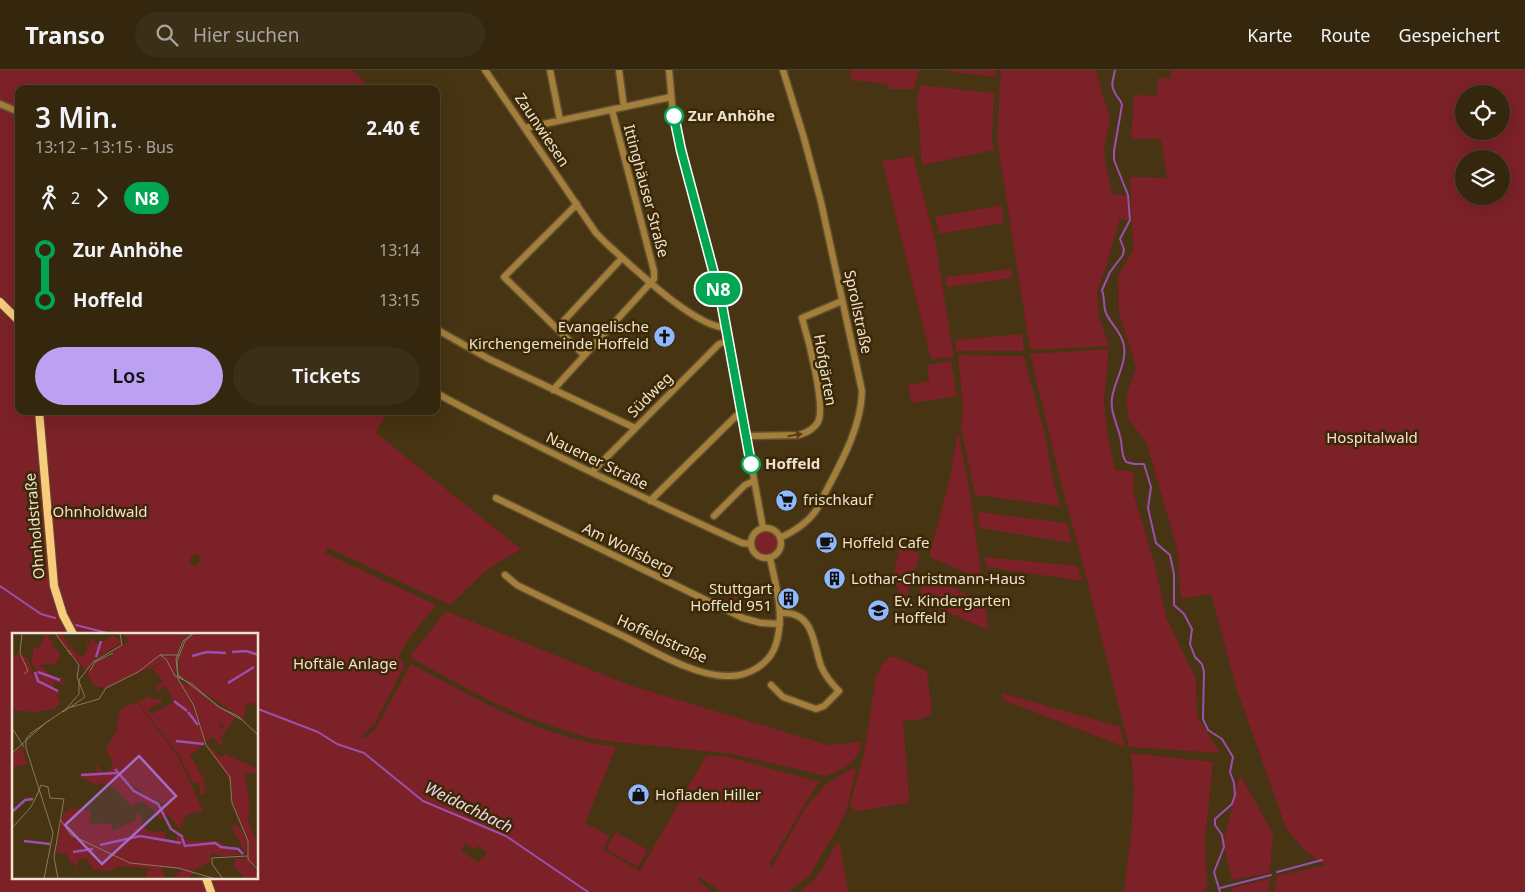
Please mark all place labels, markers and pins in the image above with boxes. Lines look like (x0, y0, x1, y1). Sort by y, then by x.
place label: Zur Anhöhe (688, 105, 775, 125)
marker: Zur Anhöhe (664, 106, 684, 126)
place label: Evangelische Kirchengemeinde Hoffeld (469, 316, 649, 353)
church icon: Evangelische Kirchengemeinde Hoffeld (653, 324, 677, 348)
place label: Hoffeld (765, 453, 820, 473)
marker: Hoffeld (741, 454, 761, 474)
supermarket icon: frischkauf (775, 488, 799, 512)
place label: frischkauf (803, 489, 874, 509)
cafe icon: Hoffeld Cafe (814, 531, 838, 555)
place label: Hoffeld Cafe (842, 532, 929, 552)
building icon: Lothar-Christmann-Haus (823, 567, 847, 591)
place label: Lothar-Christmann-Haus (851, 568, 1025, 588)
place label: Stuttgart Hoffeld 951 (690, 578, 773, 615)
building icon: Stuttgart Hoffeld 951 (776, 586, 800, 610)
place label: Ev. Kindergarten Hoffeld (894, 590, 1010, 627)
school or university icon: Ev. Kindergarten Hoffeld (866, 598, 890, 622)
shop icon: Hofladen Hiller (627, 783, 651, 807)
place label: Hofladen Hiller (655, 784, 761, 804)

